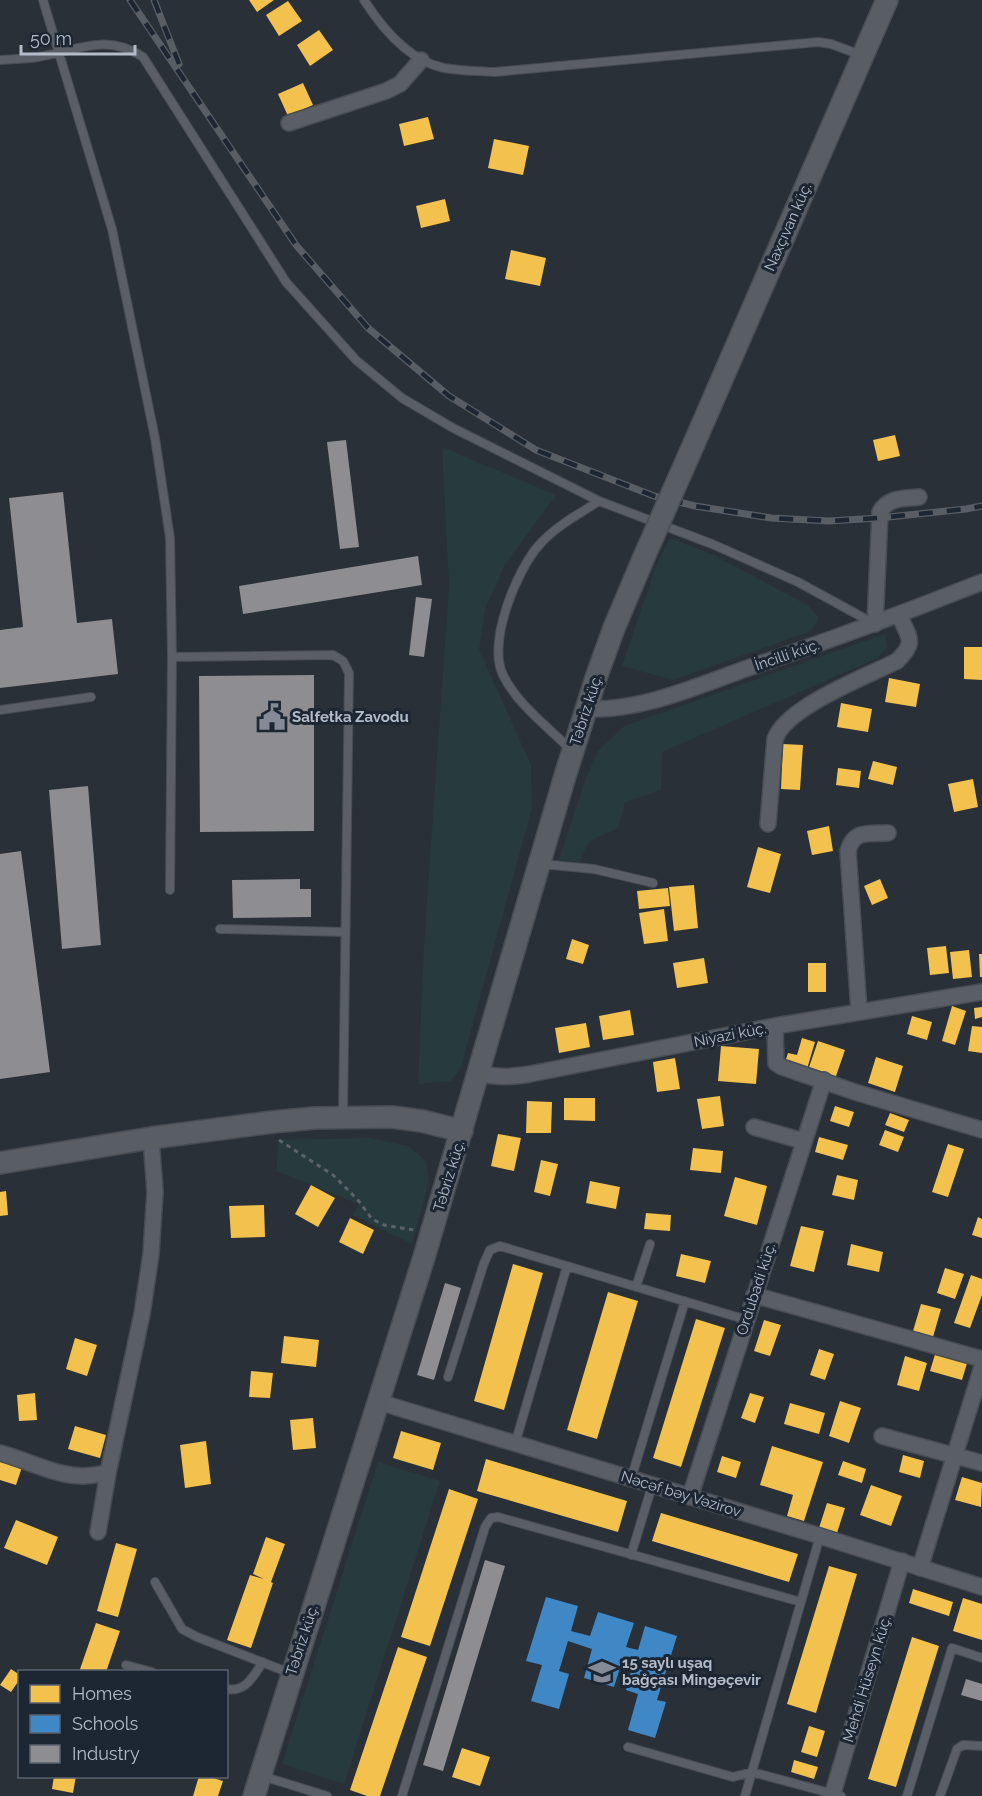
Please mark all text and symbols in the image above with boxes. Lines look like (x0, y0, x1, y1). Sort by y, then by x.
scale bar (21, 18, 135, 56)
text: 50 m (30, 28, 72, 49)
street label: Naxçıvan küç. (760, 180, 816, 274)
street label: İncilli küç. (752, 635, 822, 674)
street label: Təbriz küç. (566, 672, 606, 748)
public building icon: Salfetka Zavodu (257, 702, 287, 732)
place label: Salfetka Zavodu (292, 708, 409, 726)
street label: Niyazi küç. (692, 1019, 768, 1051)
street label: Təbriz küç. (430, 1138, 468, 1214)
street label: Ordubadi küç. (733, 1240, 779, 1338)
street label: Nəcəf bəy Vəzirov (619, 1467, 743, 1521)
street label: Təbriz küç. (282, 1602, 322, 1678)
street label: Mehdi Hüseyn küç. (839, 1614, 895, 1744)
place label: 15 saylı uşaq bağçası Mingəçevir (622, 1654, 761, 1689)
school or university icon: 15 saylı uşaq bağçası Mingəçevir (587, 1657, 617, 1687)
legend (18, 1670, 228, 1778)
text: Homes (72, 1683, 132, 1704)
text: Schools (72, 1713, 139, 1734)
text: Industry (72, 1743, 140, 1764)

